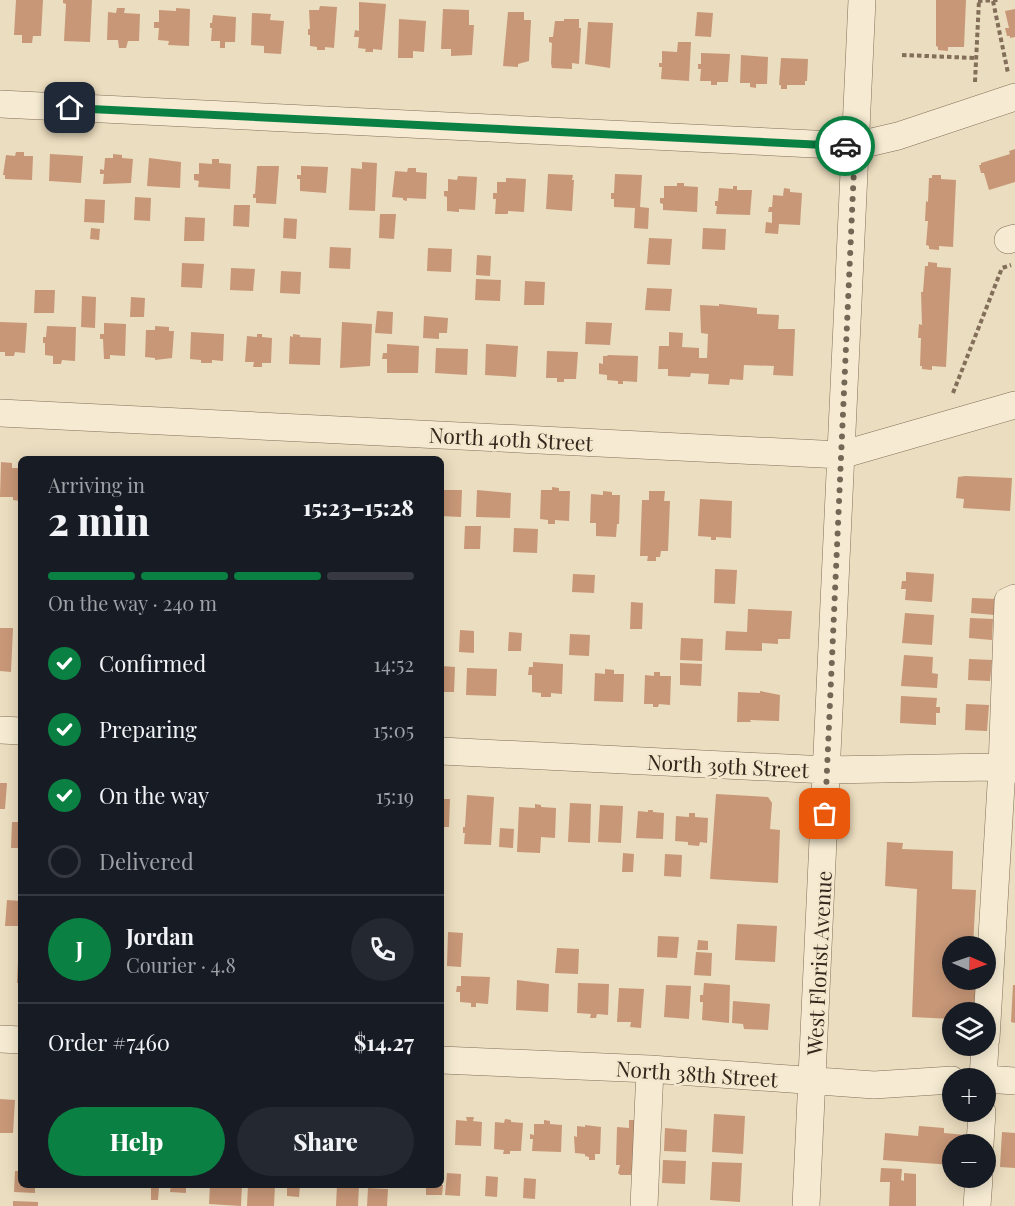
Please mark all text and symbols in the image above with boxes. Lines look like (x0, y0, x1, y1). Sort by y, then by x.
pin (44, 82, 95, 133)
icon: home (53, 91, 86, 124)
courier (815, 116, 875, 176)
icon: car (829, 130, 862, 163)
street label: North 40th Street (428, 420, 594, 456)
text: Arriving in (48, 471, 145, 498)
text: 15:23–15:28 (303, 492, 414, 522)
text: 2 min (48, 494, 150, 546)
text: On the way · 240 m (48, 589, 217, 616)
icon: check (48, 647, 81, 680)
text: Confirmed (99, 648, 206, 678)
text: 14:52 (374, 650, 414, 677)
icon: check (48, 713, 81, 746)
text: Preparing (99, 714, 197, 744)
text: 15:05 (373, 716, 414, 743)
street label: North 39th Street (646, 747, 810, 783)
icon: check (48, 779, 81, 812)
text: On the way (99, 780, 209, 810)
text: 15:19 (376, 782, 414, 809)
pin (799, 788, 850, 839)
icon: bag (808, 797, 841, 830)
text: Delivered (99, 846, 194, 876)
street label: West Florist Avenue (799, 870, 837, 1057)
button: phone (351, 918, 414, 981)
text: Jordan (126, 921, 194, 951)
text: J (75, 934, 84, 964)
north arrow (942, 936, 996, 990)
map controls (942, 936, 996, 1188)
text: Courier · 4.8 (126, 951, 236, 978)
button: layers (942, 1002, 996, 1056)
text: Order #7460 (48, 1027, 170, 1057)
text: $14.27 (354, 1027, 414, 1057)
street label: North 38th Street (615, 1053, 779, 1093)
button: + (942, 1068, 996, 1122)
button: Help (48, 1107, 225, 1176)
button: Share (237, 1107, 414, 1176)
button: − (942, 1134, 996, 1188)

